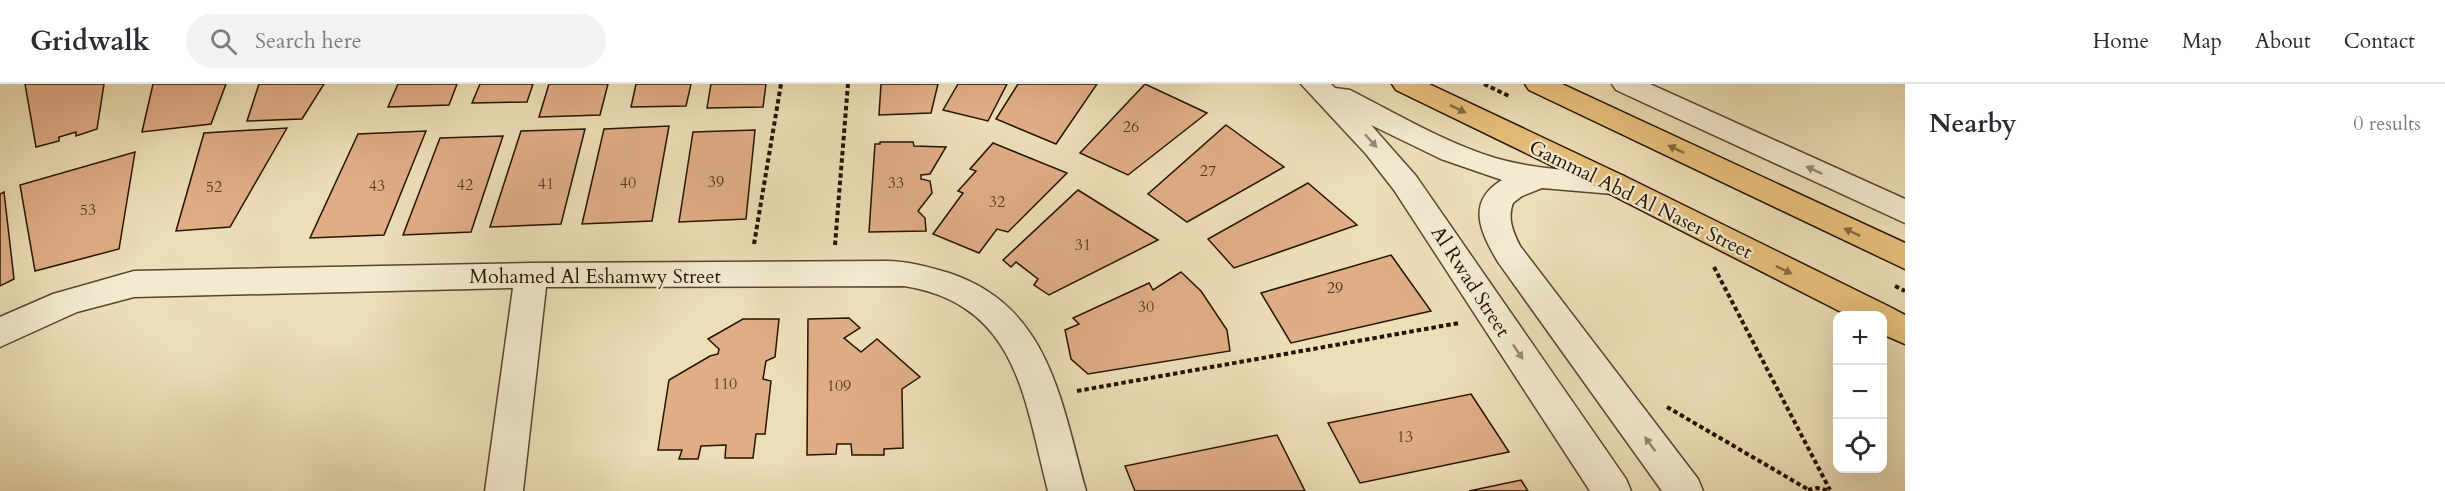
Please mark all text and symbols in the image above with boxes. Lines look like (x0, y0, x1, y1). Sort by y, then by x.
search box (186, 14, 606, 68)
text: Gridwalk (30, 22, 150, 60)
icon: search (207, 25, 240, 58)
text: Search here (255, 26, 362, 56)
text: Home (2093, 27, 2149, 56)
text: Map (2182, 27, 2222, 56)
text: About (2255, 27, 2311, 56)
text: Contact (2344, 27, 2415, 56)
one-way arrow (1450, 105, 1467, 114)
text: Nearby (1929, 106, 2017, 141)
text: 0 results (2353, 110, 2421, 137)
house number: 26 (1123, 116, 1139, 138)
one-way arrow (1364, 133, 1377, 148)
street label: Gammal Abd Al Naser Street (1525, 134, 1758, 266)
one-way arrow (1667, 144, 1684, 153)
house number: 27 (1200, 160, 1216, 182)
one-way arrow (1805, 166, 1822, 175)
house number: 39 (708, 171, 724, 193)
house number: 40 (620, 172, 636, 194)
house number: 33 (888, 172, 904, 194)
house number: 41 (538, 173, 554, 195)
house number: 42 (457, 174, 473, 196)
house number: 43 (369, 175, 385, 197)
house number: 52 (206, 176, 222, 198)
house number: 32 (989, 191, 1005, 213)
house number: 53 (80, 199, 96, 221)
street label: Al Rwad Street (1425, 221, 1517, 343)
one-way arrow (1844, 228, 1861, 237)
house number: 31 (1075, 234, 1091, 256)
street label: Mohamed Al Eshamwy Street (469, 263, 721, 290)
one-way arrow (1775, 264, 1793, 274)
house number: 29 (1327, 277, 1343, 299)
house number: 30 (1138, 296, 1154, 318)
map controls (1833, 311, 1887, 473)
button: + (1833, 311, 1887, 365)
one-way arrow (1512, 344, 1524, 360)
button: − (1833, 365, 1887, 419)
house number: 110 (713, 373, 737, 395)
house number: 109 (827, 375, 851, 397)
button: locate (1833, 419, 1887, 473)
house number: 13 (1397, 426, 1413, 448)
one-way arrow (1644, 436, 1656, 451)

